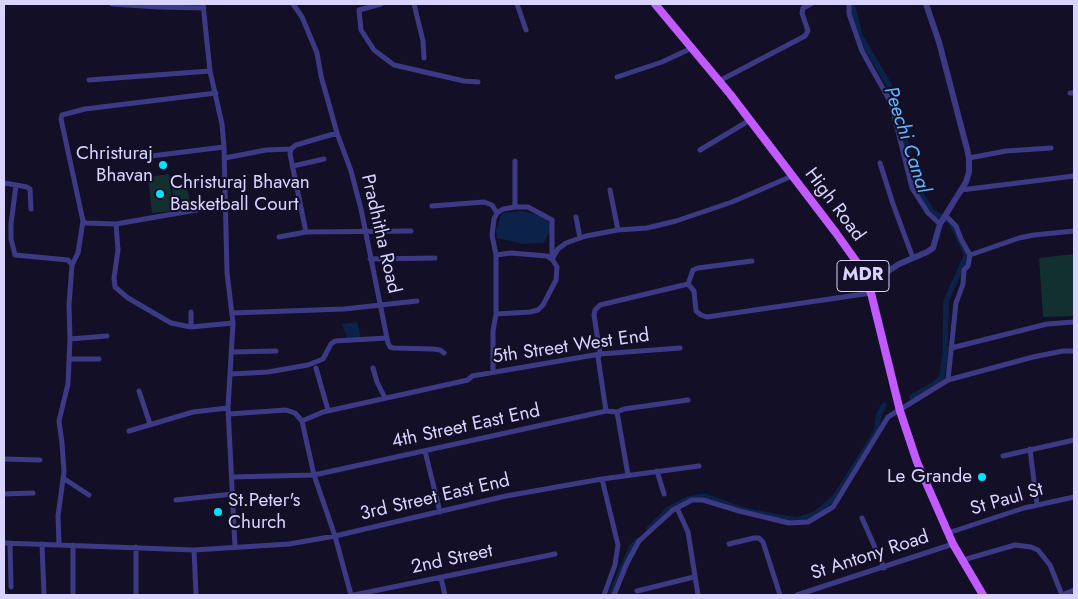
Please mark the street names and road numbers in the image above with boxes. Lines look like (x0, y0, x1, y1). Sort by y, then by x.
street label: High Road (799, 164, 869, 246)
street label: Pradhitha Road (355, 172, 405, 296)
road number: MDR (837, 260, 889, 292)
street label: 5th Street West End (491, 325, 651, 369)
street label: 4th Street East End (390, 400, 542, 454)
street label: 3rd Street East End (358, 470, 512, 526)
street label: St Paul St (968, 479, 1046, 521)
street label: St Antony Road (808, 526, 932, 586)
street label: 2nd Street (409, 540, 495, 580)

